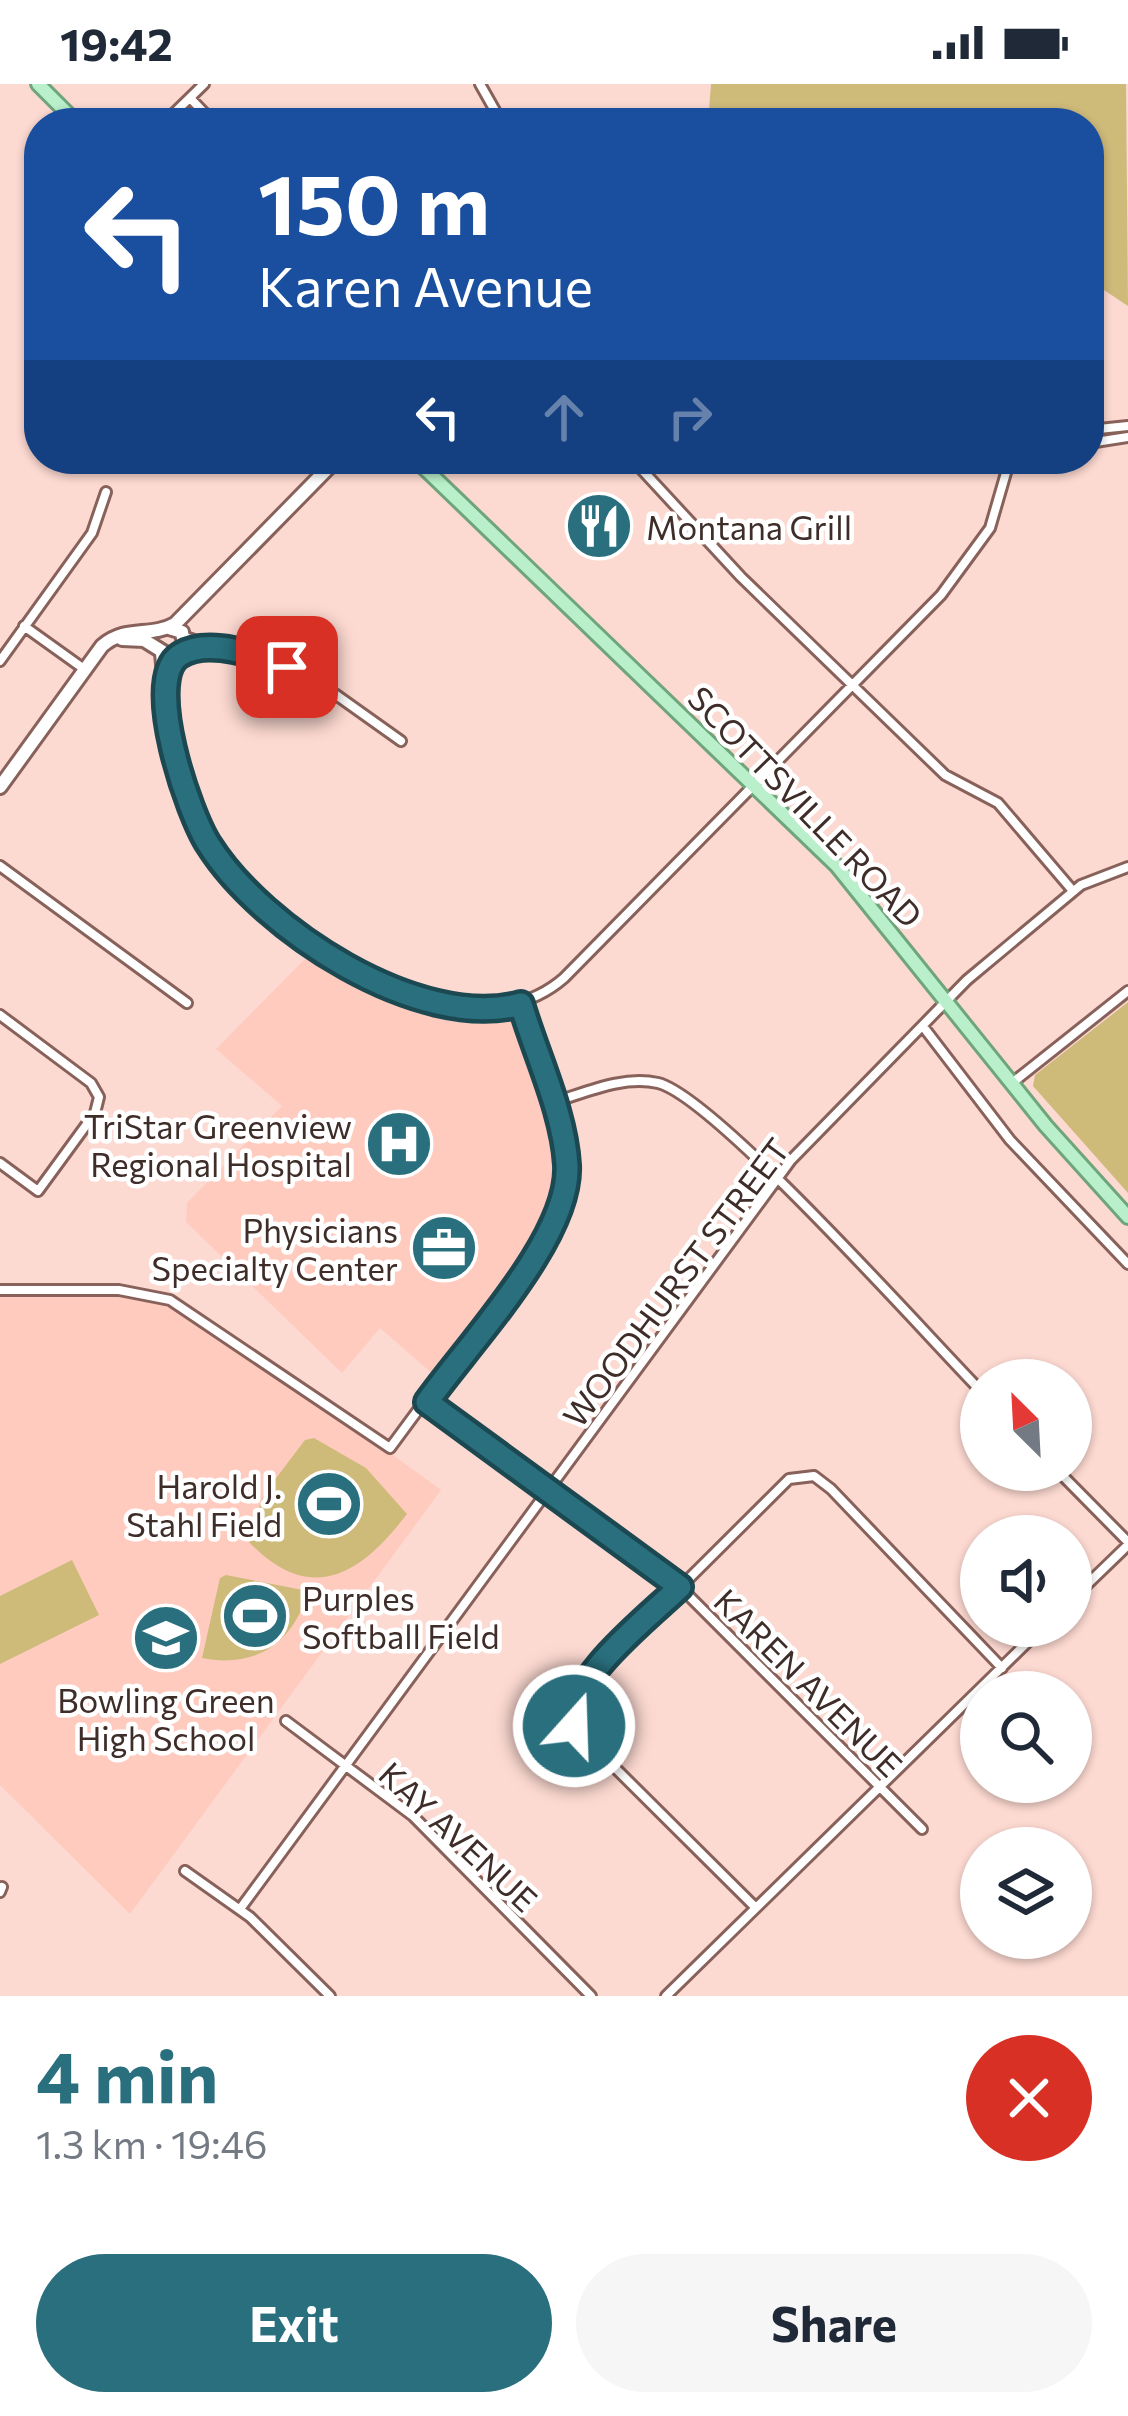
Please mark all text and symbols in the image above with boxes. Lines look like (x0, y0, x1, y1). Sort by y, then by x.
text: 19:42 (60, 15, 173, 70)
text: 150 m (258, 150, 490, 252)
icon: left (60, 156, 216, 312)
text: Karen Avenue (258, 252, 593, 318)
icon: left (405, 384, 471, 450)
icon: ahead (531, 384, 597, 450)
icon: right (657, 384, 723, 450)
restaurant icon: Montana Grill (564, 491, 634, 561)
place label: Montana Grill (646, 506, 852, 547)
pin (236, 616, 338, 718)
icon: arrive (254, 634, 320, 700)
street label: SCOTTSVILLE ROAD (680, 677, 932, 935)
place label: TriStar Greenview Regional Hospital (84, 1105, 352, 1184)
hospital icon: TriStar Greenview Regional Hospital (364, 1109, 434, 1179)
street label: WOODHURST STREET (553, 1129, 797, 1435)
place label: Physicians Specialty Center (152, 1209, 398, 1288)
office icon: Physicians Specialty Center (409, 1213, 479, 1283)
north arrow (960, 1359, 1092, 1491)
map controls (960, 1359, 1092, 1959)
place label: Harold J. Stahl Field (126, 1465, 282, 1544)
sports icon: Harold J. Stahl Field (294, 1469, 364, 1539)
button: sound (960, 1515, 1092, 1647)
place label: Purples Softball Field (302, 1577, 500, 1656)
street label: KAREN AVENUE (706, 1579, 912, 1785)
sports icon: Purples Softball Field (220, 1581, 290, 1651)
school or university icon: Bowling Green High School (131, 1603, 201, 1673)
position arrow (511, 1663, 637, 1789)
button: search (960, 1671, 1092, 1803)
place label: Bowling Green High School (57, 1679, 275, 1758)
street label: KAY AVENUE (372, 1752, 546, 1920)
button: layers (960, 1827, 1092, 1959)
text: 4 min (36, 2030, 218, 2118)
button: close (966, 2035, 1092, 2161)
text: 1.3 km · 19:46 (36, 2119, 268, 2167)
button: Exit (36, 2254, 552, 2392)
button: Share (576, 2254, 1092, 2392)

